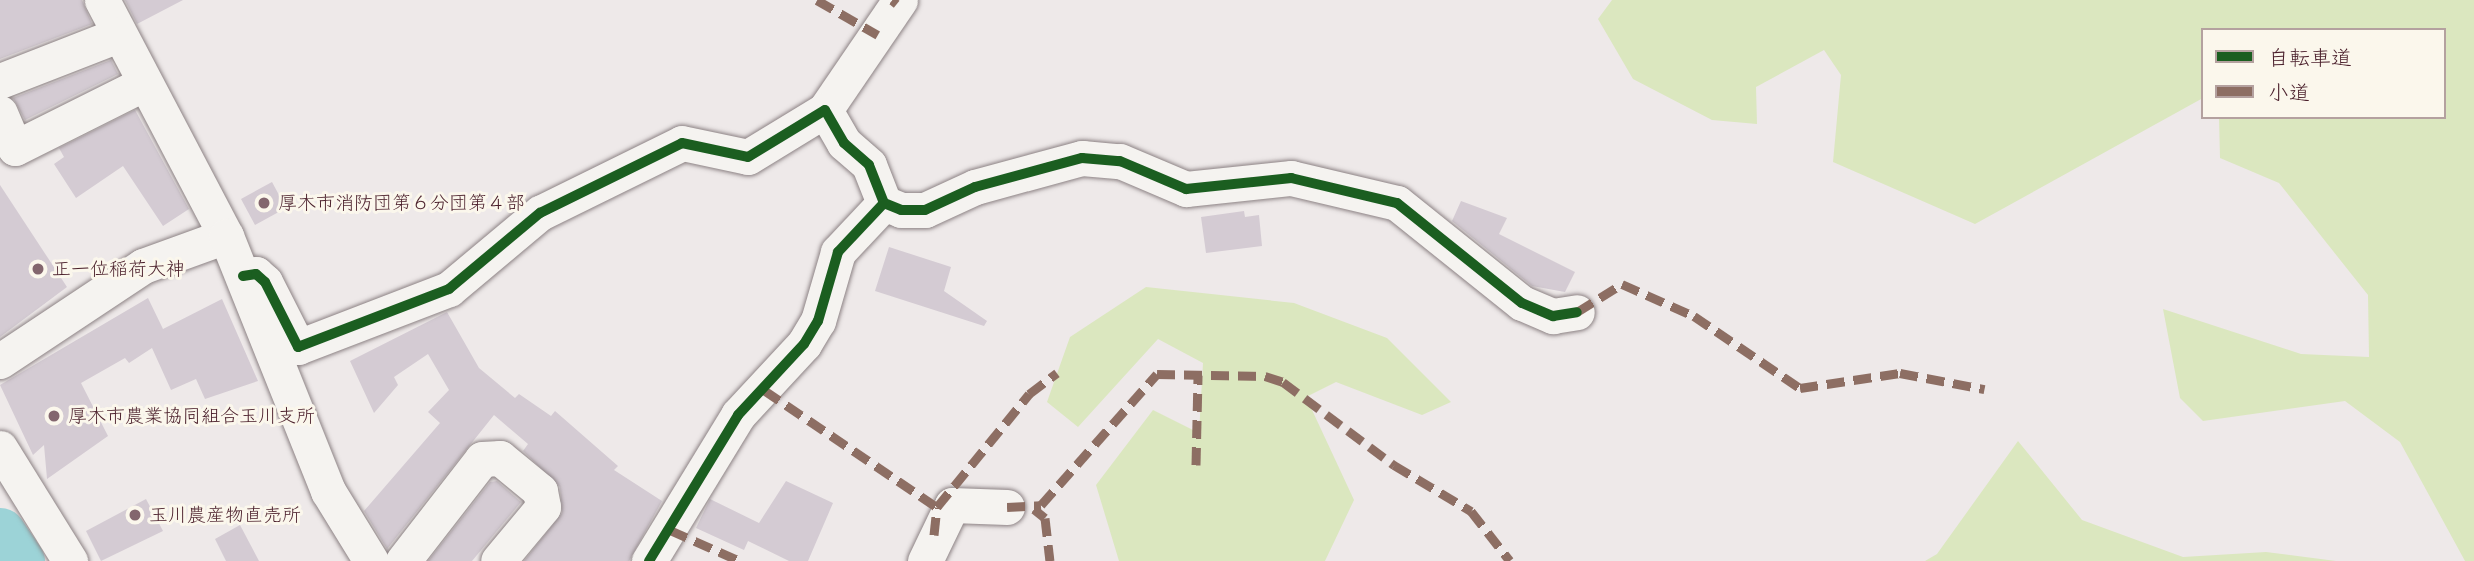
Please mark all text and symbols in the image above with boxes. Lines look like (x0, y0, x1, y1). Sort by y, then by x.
legend (2201, 28, 2446, 119)
text: 自転車道 (2268, 43, 2352, 72)
text: 小道 (2268, 78, 2310, 107)
place label: 厚木市消防団第６分団第４部 (278, 192, 525, 214)
marker: 厚木市消防団第６分団第４部 (256, 195, 272, 211)
place label: 正一位稲荷大神 (52, 258, 185, 280)
marker: 正一位稲荷大神 (30, 261, 46, 277)
place label: 厚木市農業協同組合玉川支所 (68, 405, 315, 427)
marker: 厚木市農業協同組合玉川支所 (46, 408, 62, 424)
place label: 玉川農産物直売所 (149, 504, 301, 526)
marker: 玉川農産物直売所 (127, 507, 143, 523)

